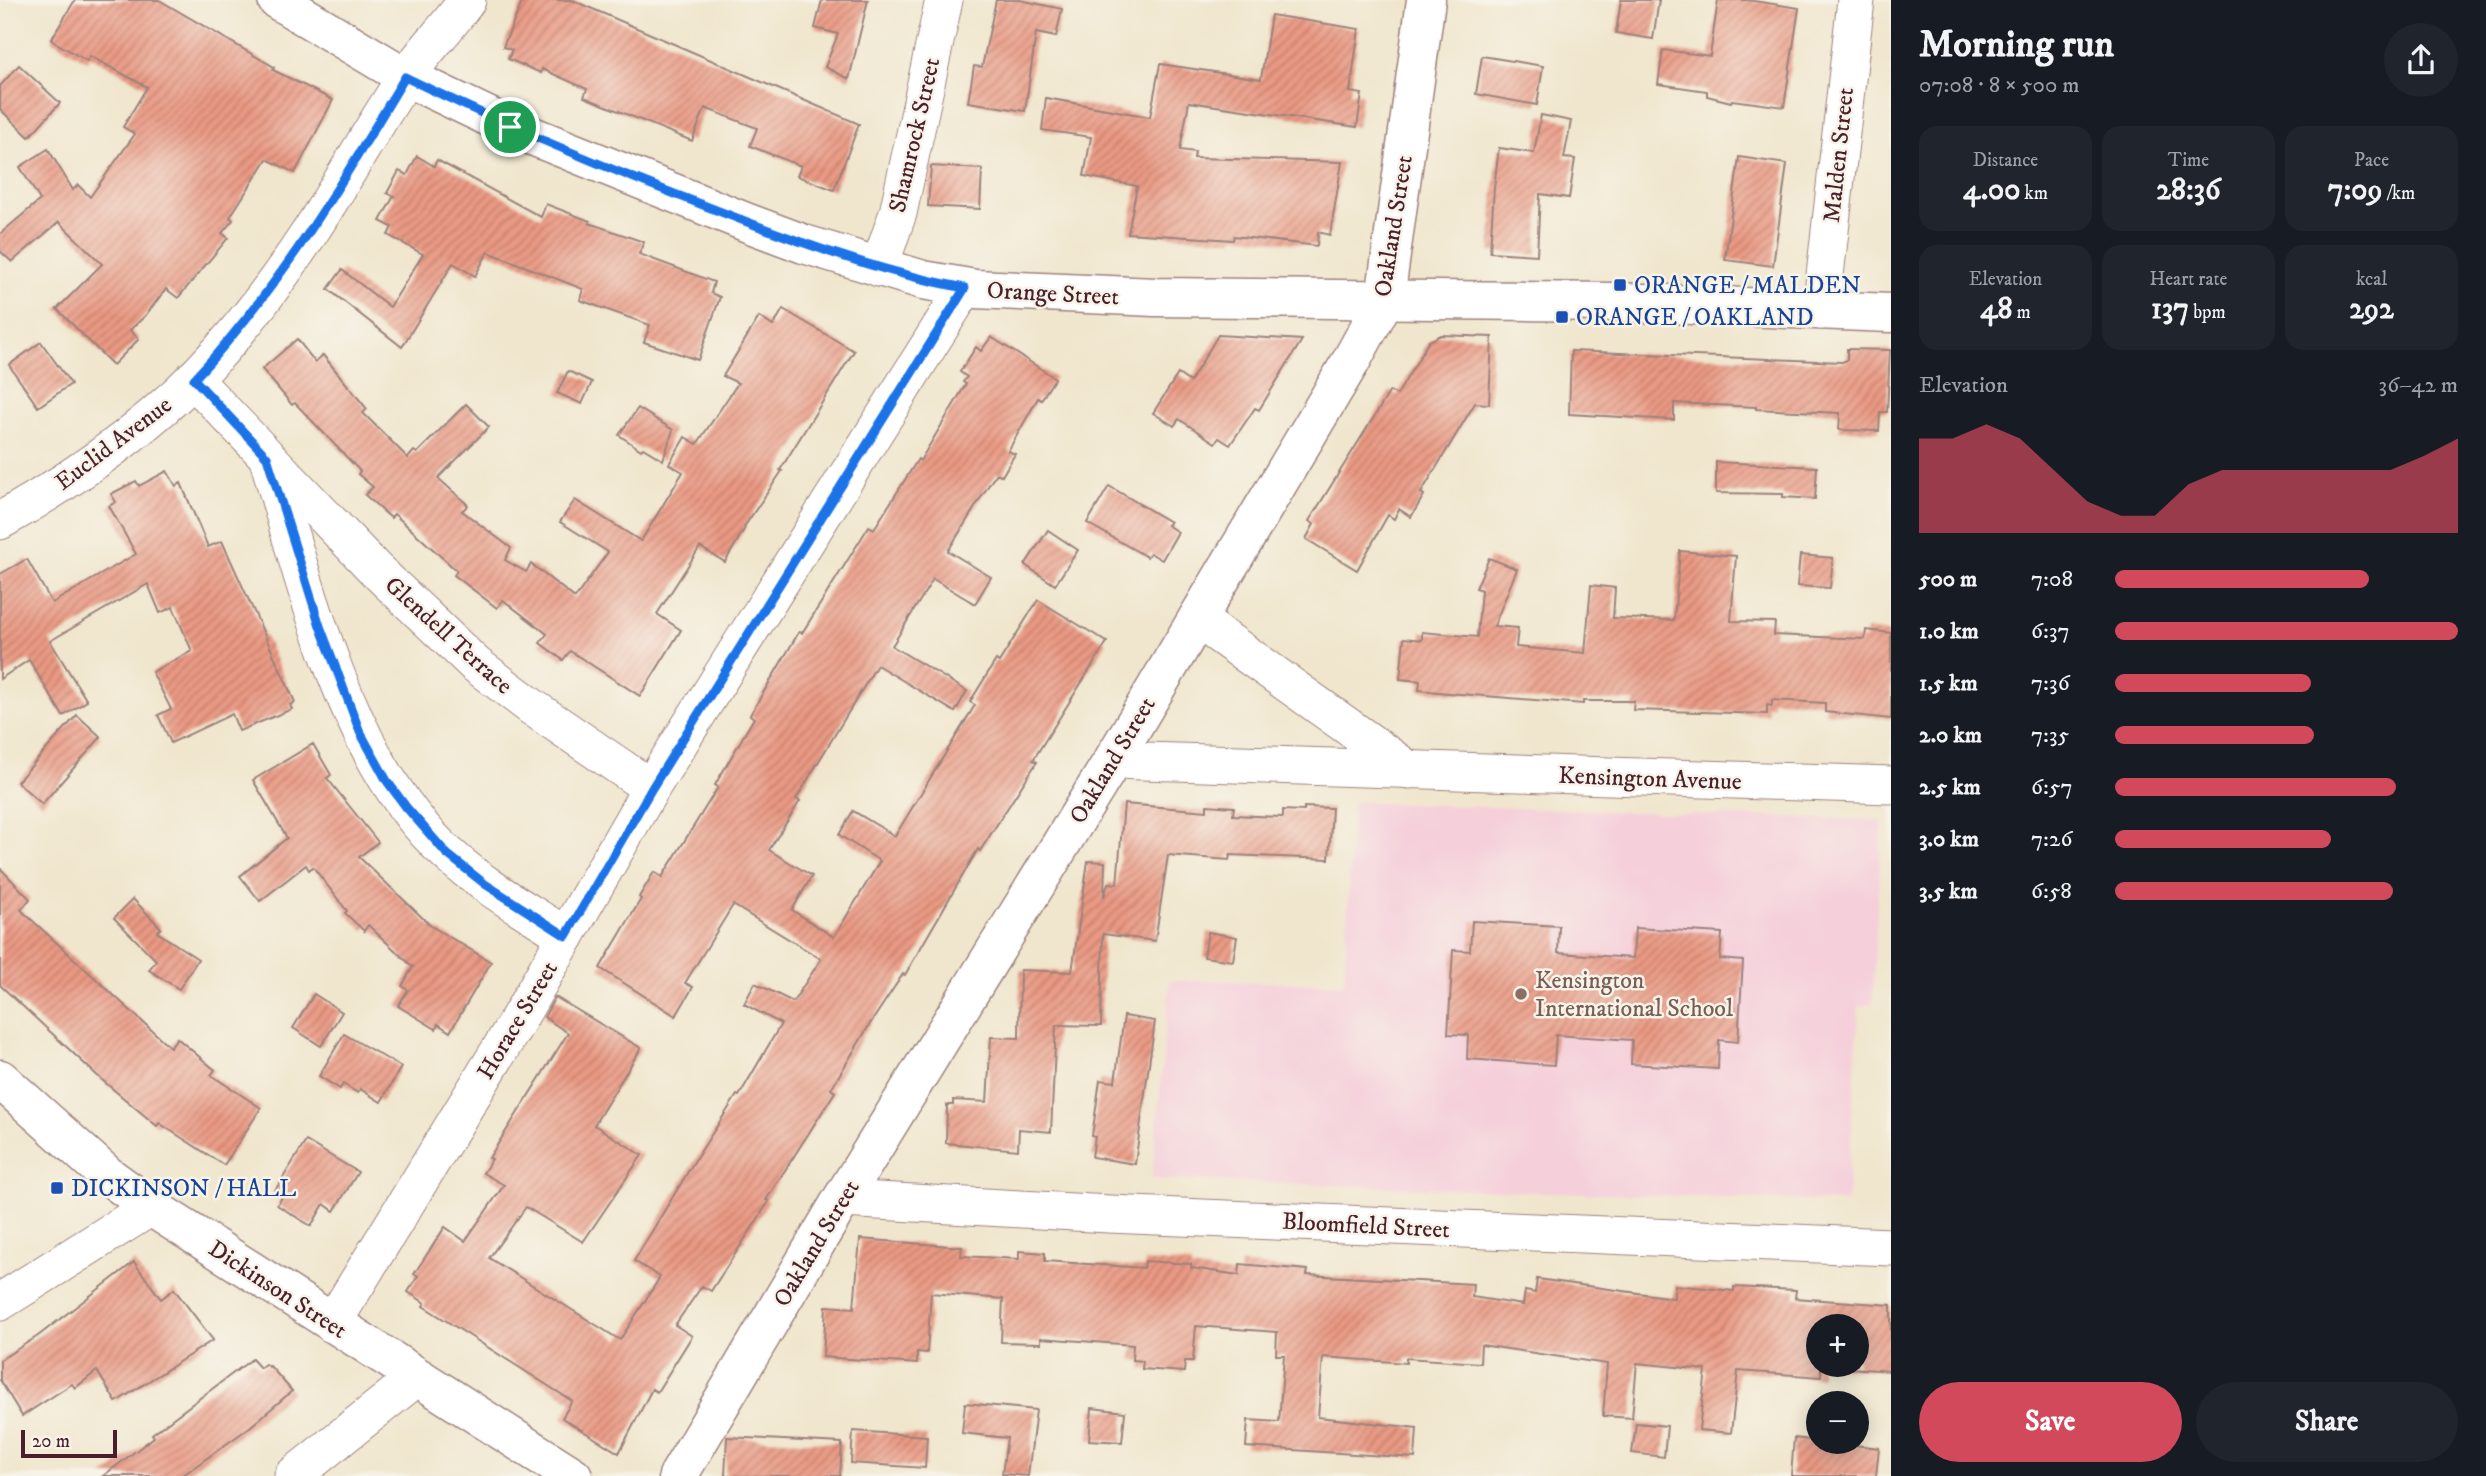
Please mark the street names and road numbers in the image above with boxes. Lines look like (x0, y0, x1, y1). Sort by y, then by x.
street label: Shamrock Street (883, 55, 947, 216)
street label: Malden Street (1817, 86, 1861, 224)
street label: Oakland Street (1368, 153, 1420, 299)
street label: Orange Street (986, 276, 1120, 312)
street label: Euclid Avenue (49, 390, 178, 497)
street label: Glendell Terrace (378, 570, 519, 701)
street label: Oakland Street (1063, 691, 1163, 829)
street label: Kensington Avenue (1558, 761, 1742, 797)
street label: Horace Street (471, 956, 565, 1085)
street label: Oakland Street (767, 1174, 867, 1312)
street label: Bloomfield Street (1281, 1207, 1451, 1245)
street label: Dickinson Street (203, 1234, 353, 1346)

